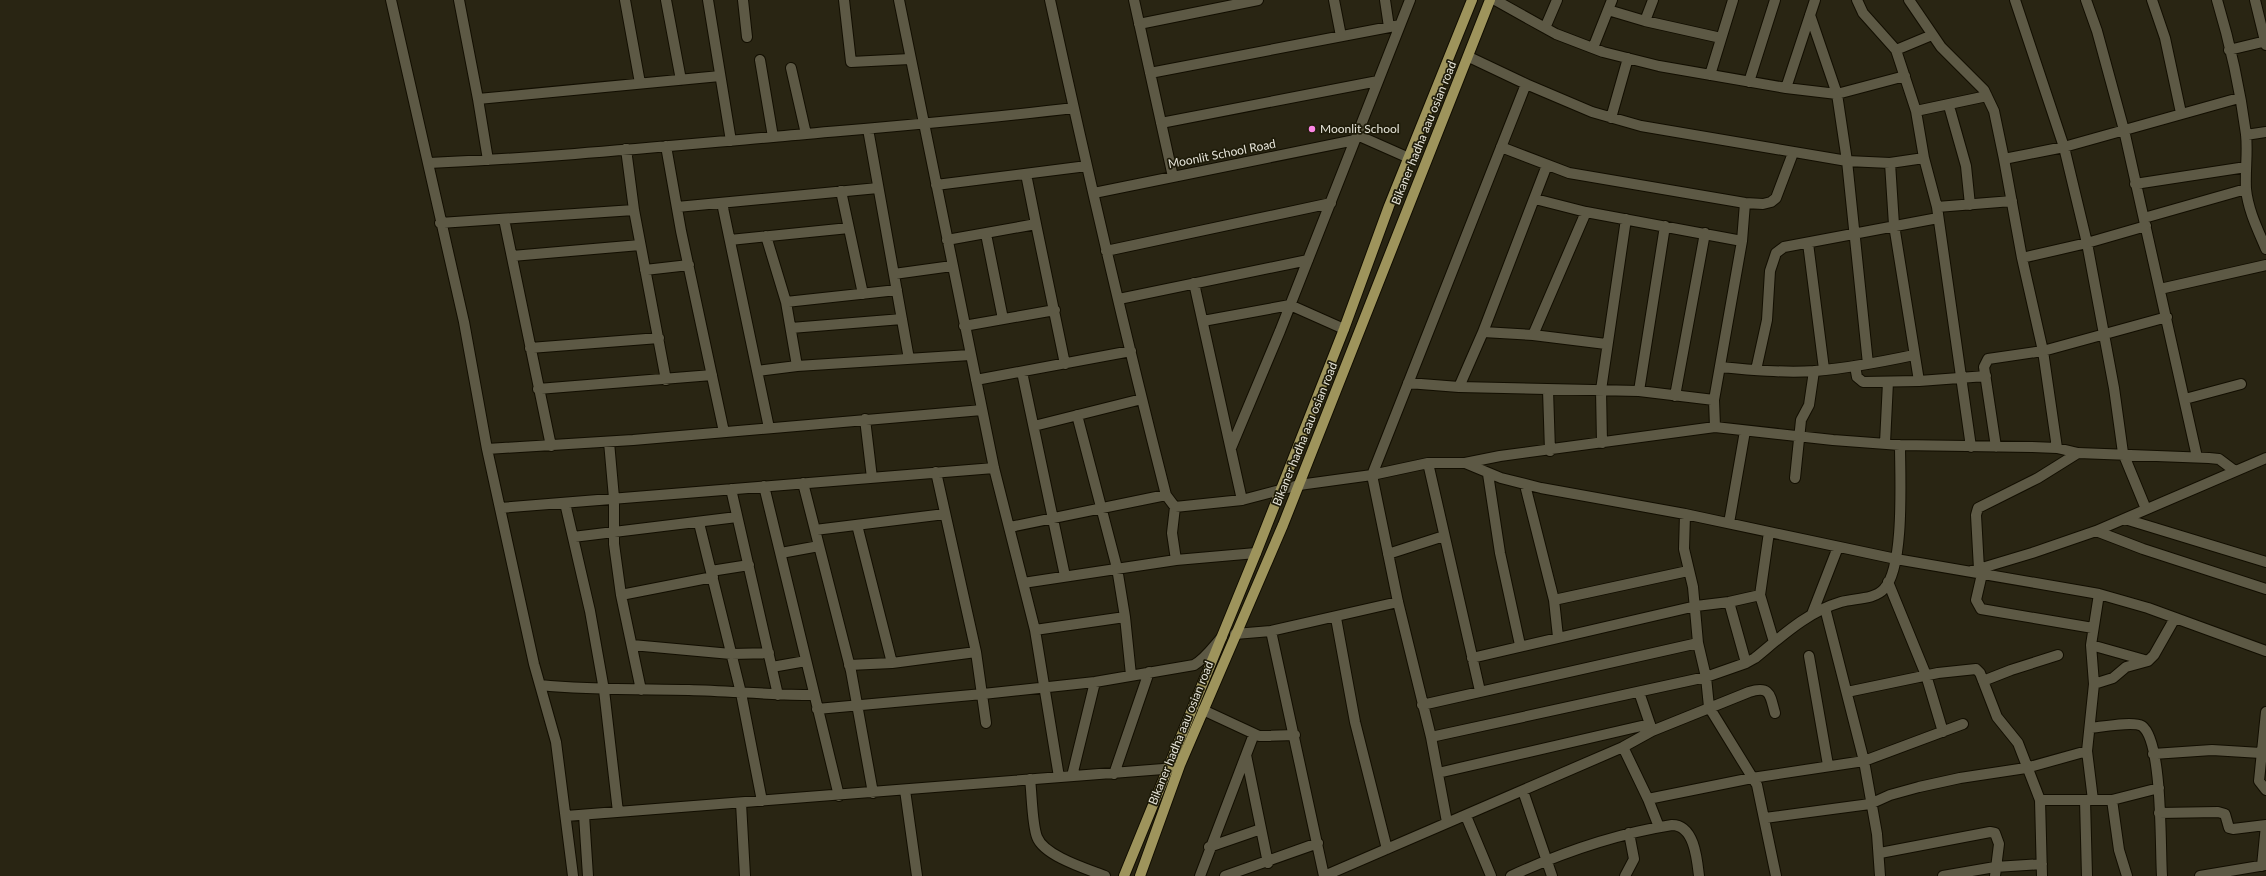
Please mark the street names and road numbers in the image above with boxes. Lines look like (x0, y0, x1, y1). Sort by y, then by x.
street label: Bikaner hadha aau osian road (1388, 59, 1459, 207)
street label: Moonlit School Road (1167, 136, 1277, 171)
street label: Bikaner hadha aau osian road (1269, 360, 1340, 508)
street label: Bikaner hadha aau osian road (1145, 659, 1216, 807)

